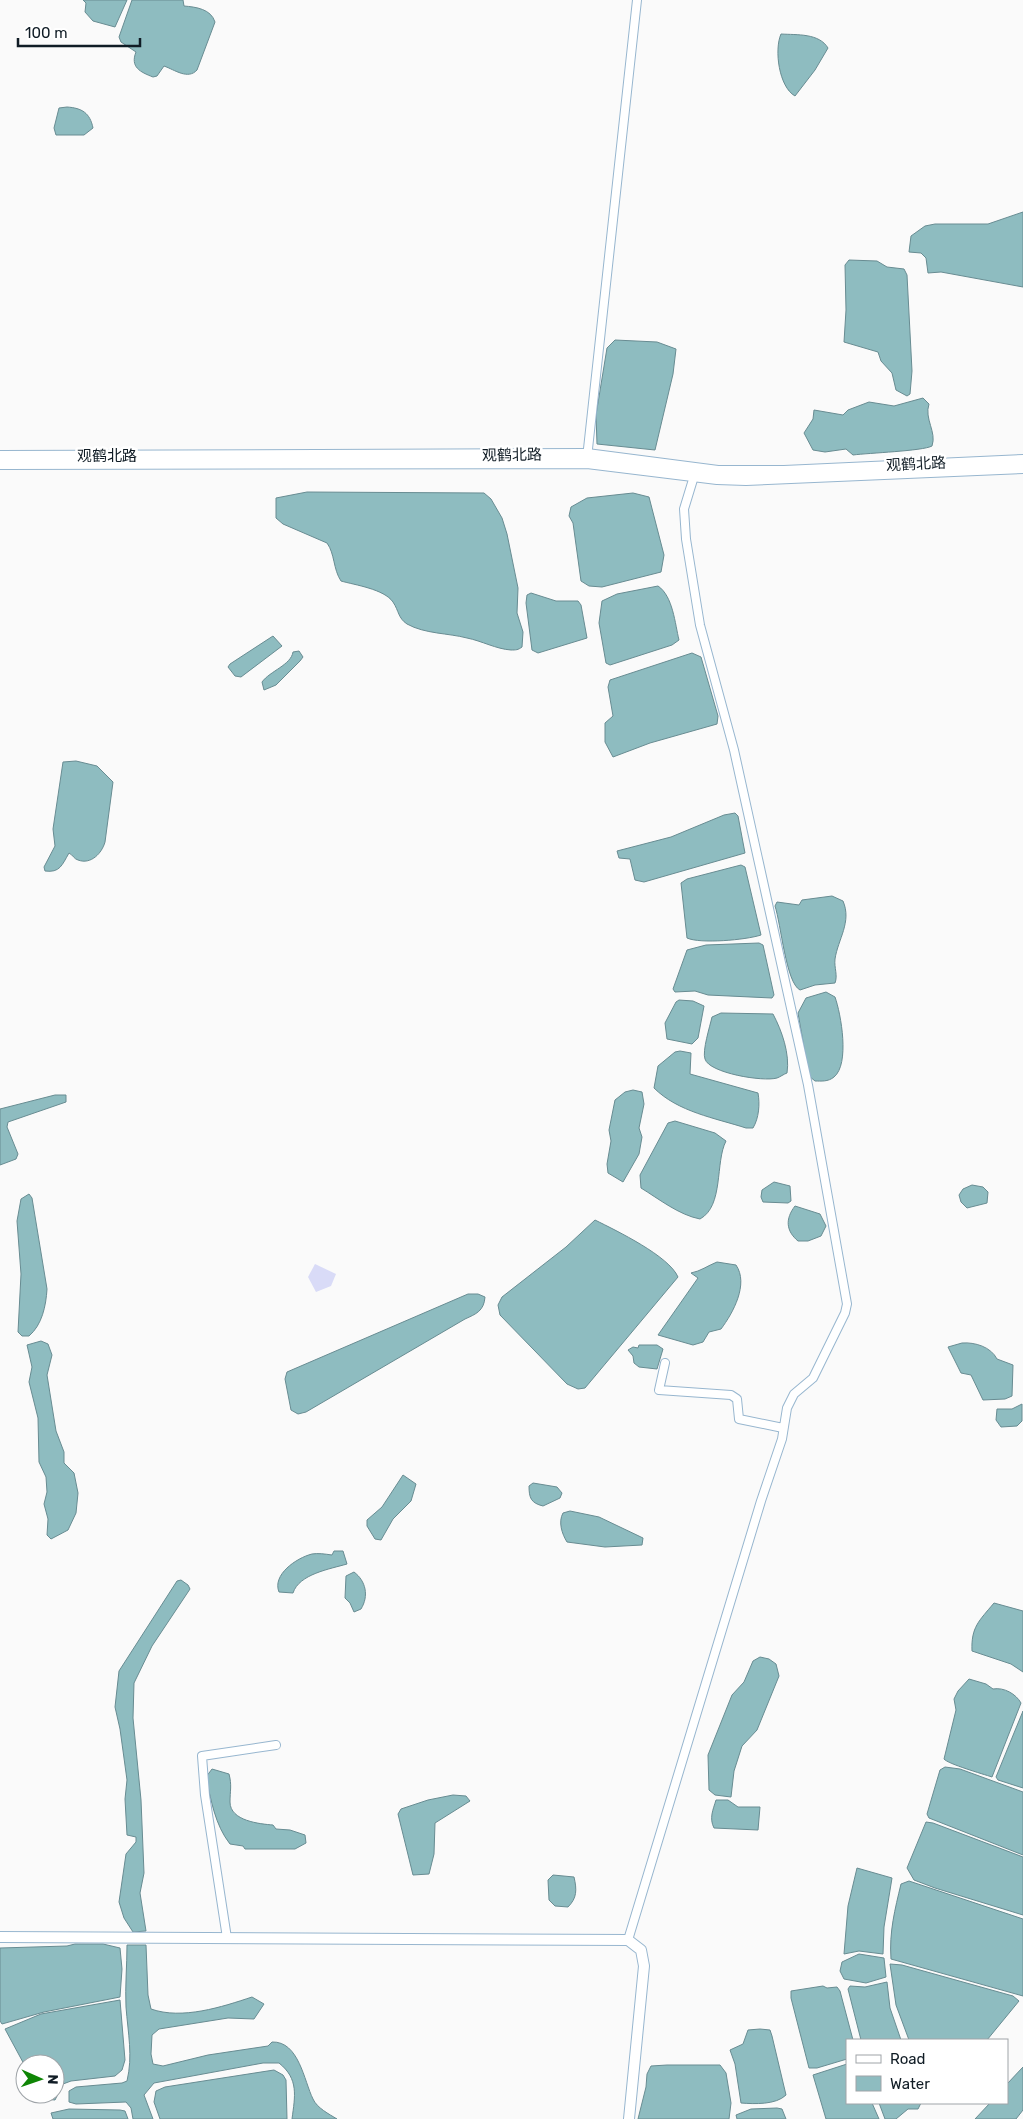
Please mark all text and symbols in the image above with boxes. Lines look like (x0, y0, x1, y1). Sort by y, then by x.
scale bar (18, 15, 140, 47)
text: 100 m (25, 24, 67, 42)
street label: 观鹤北路 (482, 445, 542, 465)
street label: 观鹤北路 (77, 447, 137, 465)
street label: 观鹤北路 (886, 453, 946, 475)
legend (846, 2039, 1008, 2104)
text: Road (890, 2050, 926, 2068)
north arrow (15, 2054, 65, 2104)
text: N (44, 2074, 61, 2085)
text: Water (890, 2075, 930, 2093)

